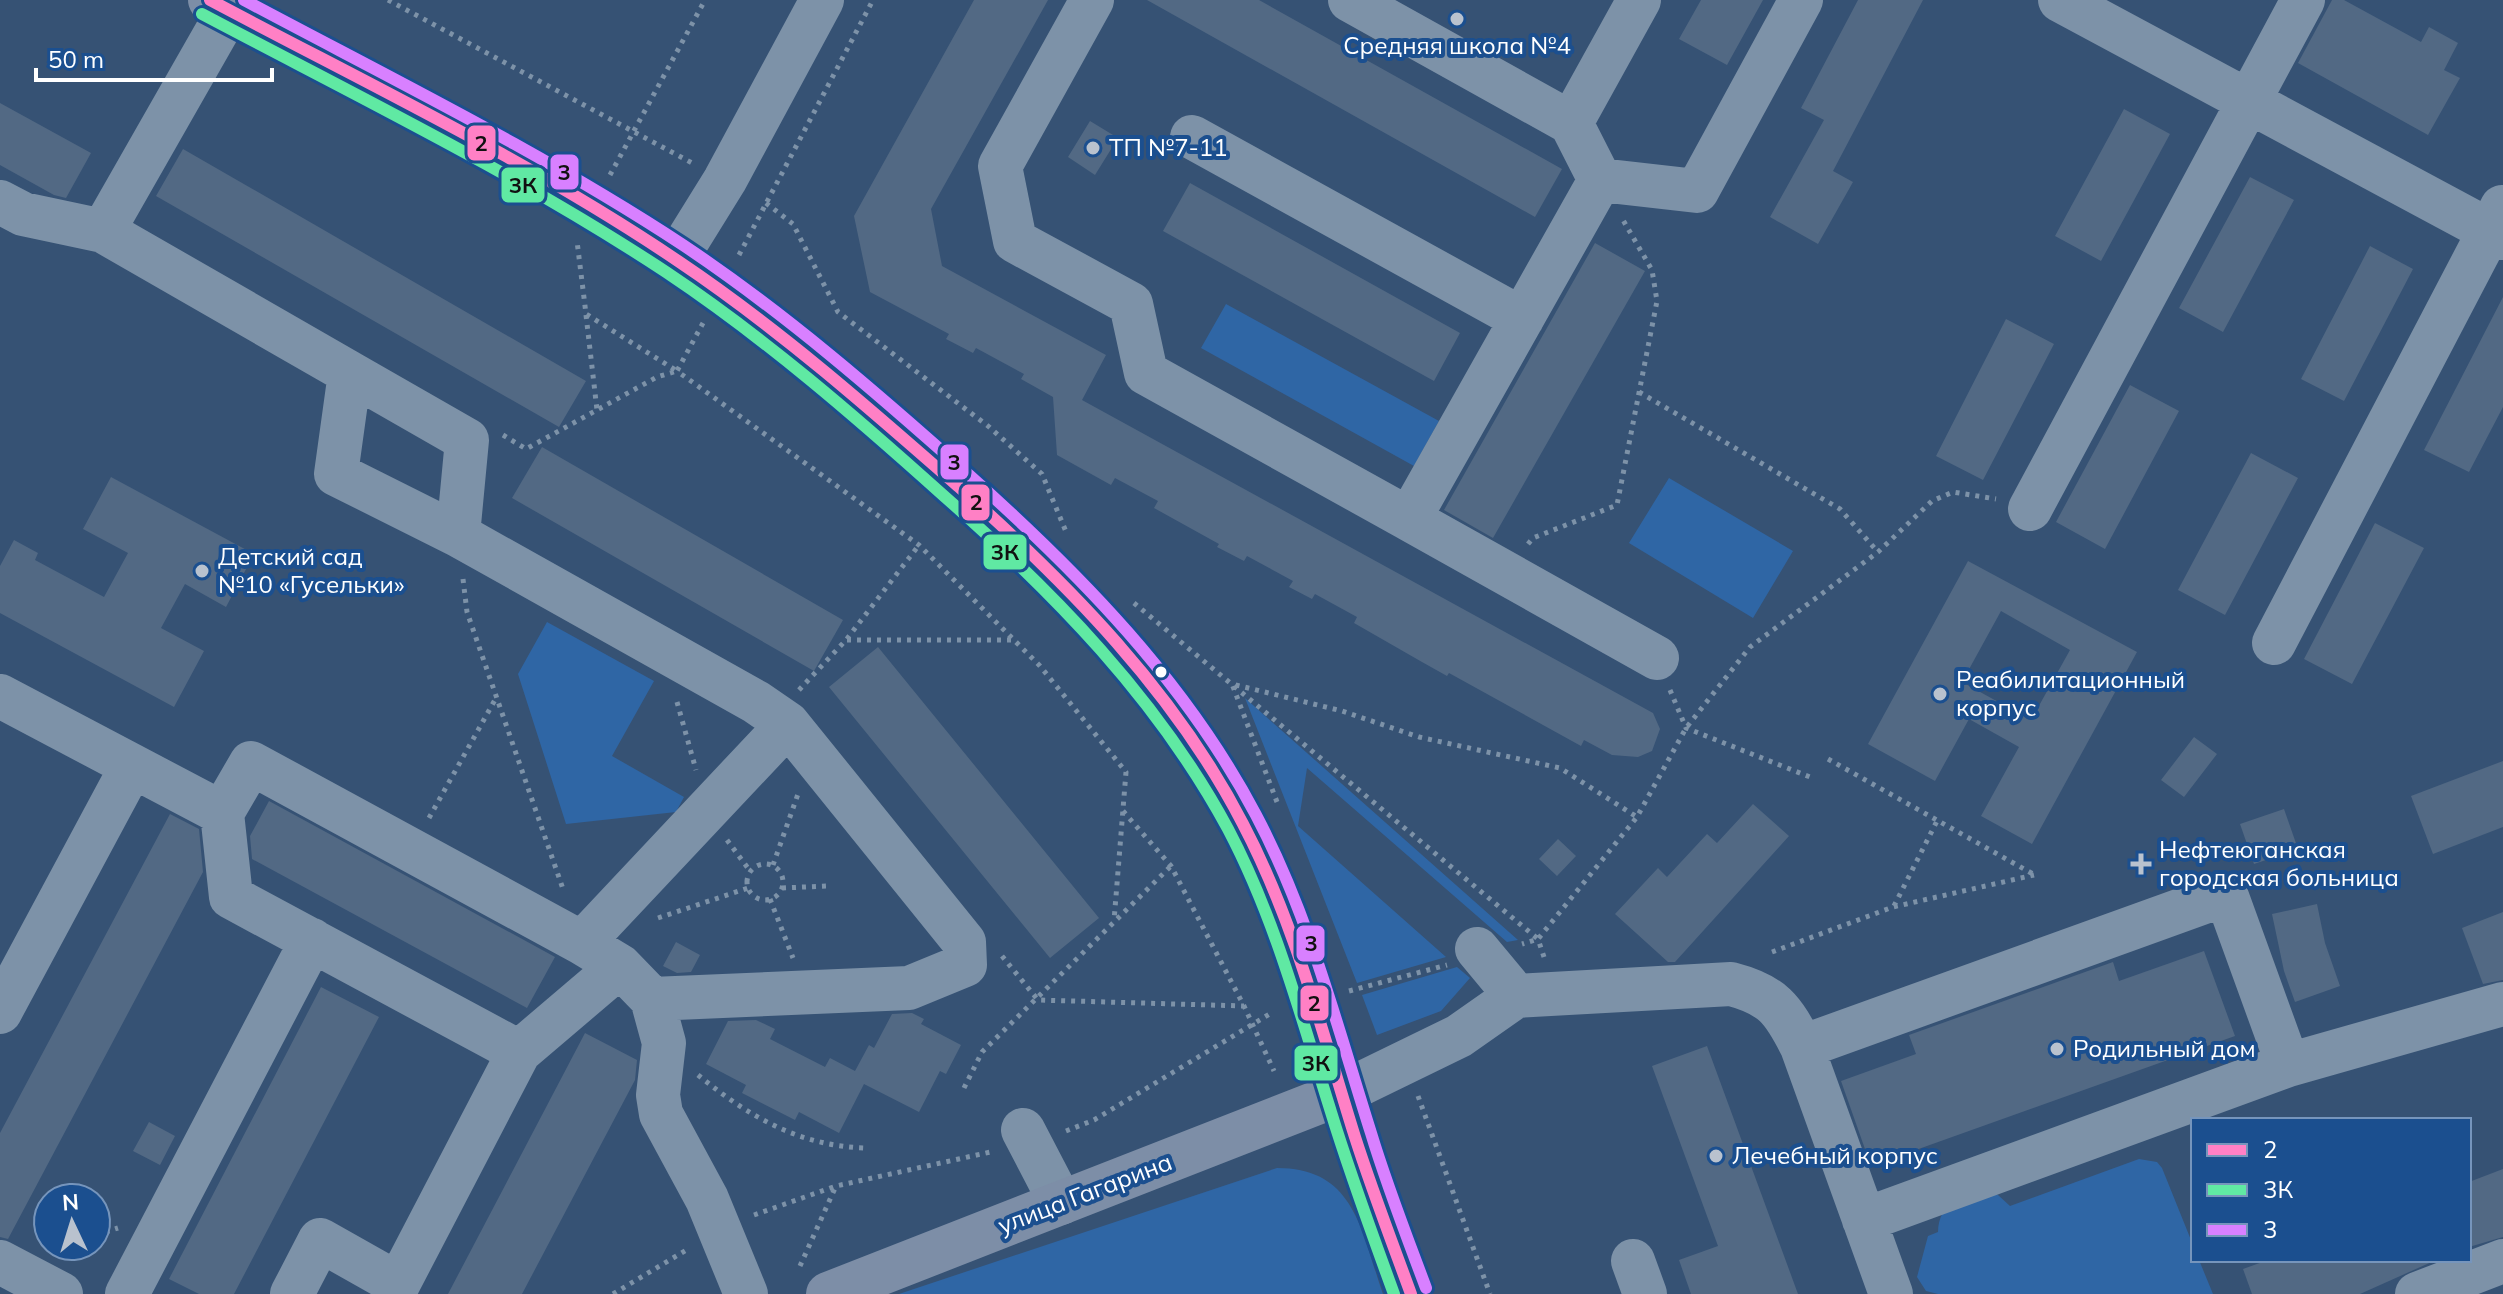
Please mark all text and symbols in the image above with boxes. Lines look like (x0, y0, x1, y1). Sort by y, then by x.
marker: Средняя школа №4 (1448, 10, 1466, 28)
place label: Средняя школа №4 (1343, 30, 1571, 60)
scale bar (36, 32, 272, 82)
text: 50 m (48, 44, 104, 74)
line badge: 2 (466, 124, 497, 162)
text: 2 (474, 129, 488, 157)
place label: ТП №7-11 (1109, 132, 1228, 162)
marker: ТП №7-11 (1084, 139, 1102, 157)
line badge: 3 (549, 153, 580, 191)
text: 3 (557, 158, 571, 186)
line badge: 3К (500, 166, 546, 204)
text: 3К (509, 171, 538, 199)
line badge: 3 (939, 443, 970, 481)
text: 3 (947, 448, 961, 476)
line badge: 2 (960, 483, 991, 522)
text: 2 (969, 488, 983, 516)
line badge: 3К (982, 533, 1028, 571)
text: 3К (991, 538, 1020, 566)
place label: Детский сад №10 «Гусельки» (218, 541, 405, 599)
marker: Детский сад №10 «Гусельки» (193, 562, 211, 580)
unlabelled marker (1153, 664, 1169, 680)
place label: Реабилитационный корпус (1956, 664, 2185, 722)
marker: Реабилитационный корпус (1931, 685, 1949, 703)
place label: Нефтеюганская городская больница (2159, 834, 2399, 892)
marker: Нефтеюганская городская больница (2130, 853, 2152, 875)
line badge: 3 (1295, 924, 1326, 963)
text: 3 (1304, 929, 1318, 957)
line badge: 2 (1299, 984, 1330, 1022)
text: 2 (1307, 989, 1321, 1017)
place label: Родильный дом (2073, 1033, 2256, 1063)
marker: Родильный дом (2048, 1040, 2066, 1058)
line badge: 3К (1293, 1044, 1339, 1082)
text: 3К (1302, 1049, 1331, 1077)
legend (2191, 1118, 2471, 1262)
text: 2 (2263, 1134, 2277, 1164)
place label: Лечебный корпус (1732, 1140, 1938, 1170)
street label: улица Гагарина (993, 1146, 1176, 1240)
marker: Лечебный корпус (1707, 1147, 1725, 1165)
text: 3К (2263, 1174, 2293, 1204)
north arrow (32, 1182, 112, 1262)
text: N (61, 1188, 80, 1217)
text: 3 (2263, 1214, 2277, 1244)

